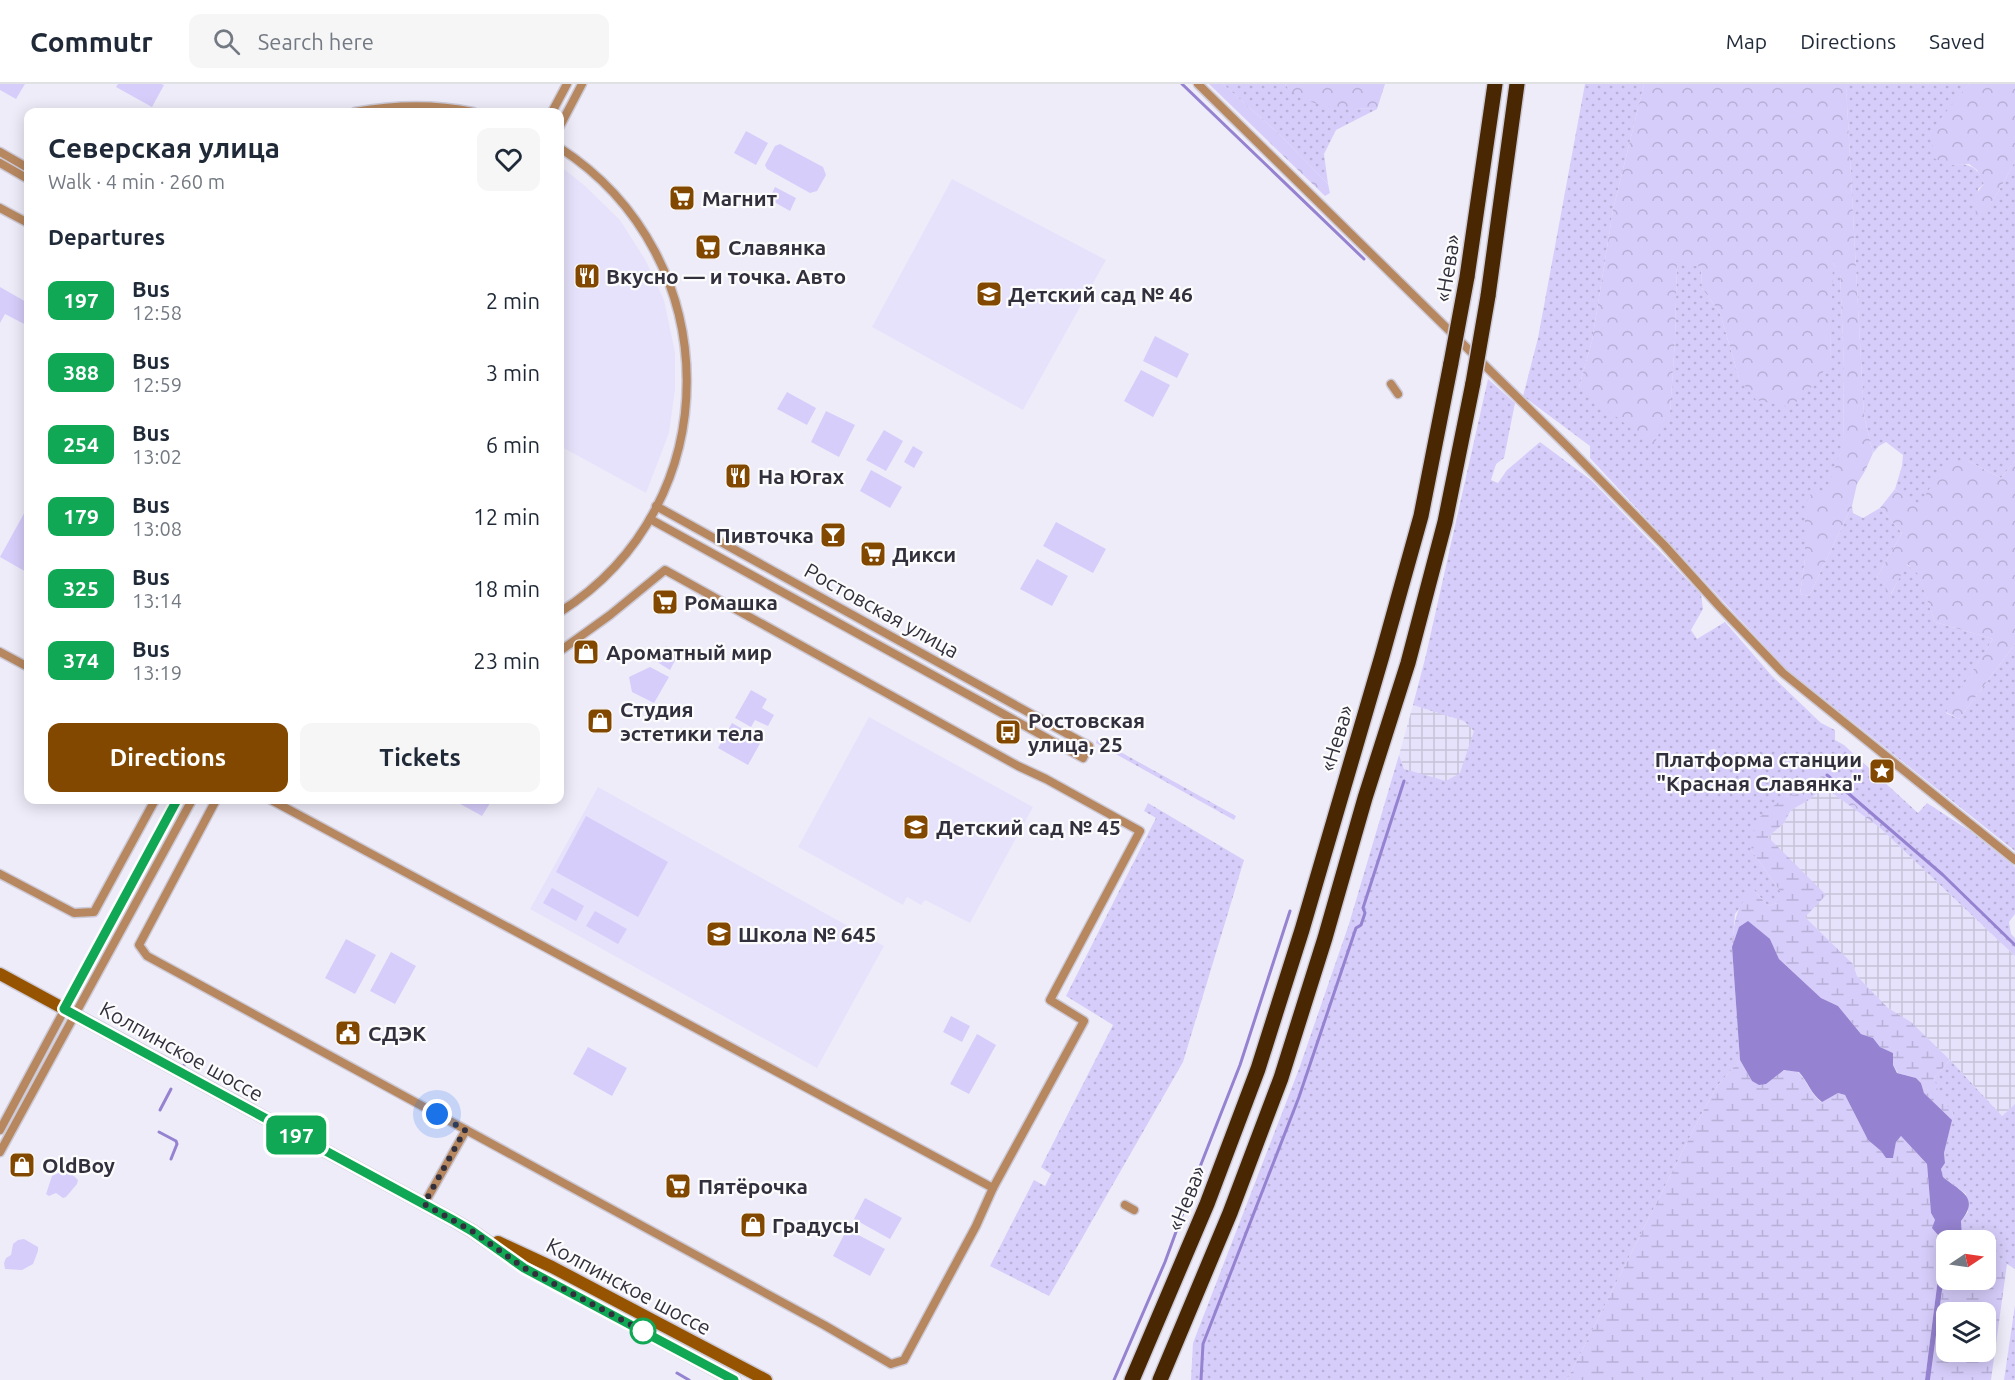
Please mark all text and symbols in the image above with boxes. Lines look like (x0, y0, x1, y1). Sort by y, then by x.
search box (189, 14, 609, 68)
icon: search (210, 25, 243, 58)
text: Commutr (30, 26, 153, 57)
text: Search here (258, 29, 374, 54)
text: Map (1726, 29, 1767, 53)
text: Directions (1800, 29, 1896, 53)
text: Saved (1929, 29, 1985, 53)
button: heart (477, 128, 540, 191)
text: Северская улица (48, 132, 280, 163)
text: Walk · 4 min · 260 m (48, 170, 225, 193)
supermarket icon: Магнит (667, 183, 697, 213)
place label: Магнит (702, 186, 778, 210)
text: Departures (48, 224, 165, 249)
supermarket icon: Славянка (693, 232, 723, 262)
street label: «Нева» (1430, 232, 1464, 304)
place label: Славянка (728, 235, 826, 259)
restaurant icon: Вкусно — и точка. Авто (572, 261, 602, 291)
place label: Вкусно — и точка. Авто (606, 264, 846, 288)
text: Bus (132, 276, 170, 301)
school or university icon: Детский сад № 46 (974, 279, 1004, 309)
place label: Детский сад № 46 (1008, 282, 1193, 306)
text: 197 (63, 288, 99, 312)
text: 2 min (486, 288, 540, 313)
text: 12:58 (132, 301, 182, 324)
text: Bus (132, 348, 170, 373)
text: 388 (63, 360, 99, 384)
text: 3 min (486, 360, 540, 385)
text: 12:59 (132, 373, 182, 396)
text: Bus (132, 420, 170, 445)
text: 254 (63, 432, 99, 456)
text: 6 min (486, 432, 540, 457)
text: 13:02 (132, 445, 182, 468)
restaurant icon: На Югах (723, 461, 753, 491)
place label: На Югах (758, 464, 845, 488)
text: Bus (132, 492, 170, 517)
text: 179 (63, 504, 99, 528)
text: 12 min (473, 504, 540, 529)
text: 13:08 (132, 517, 182, 540)
bar icon: Пивточка (818, 520, 848, 550)
place label: Пивточка (716, 523, 814, 547)
supermarket icon: Дикси (858, 539, 888, 569)
place label: Дикси (892, 542, 956, 566)
street label: Ростовская улица (801, 558, 963, 662)
text: Bus (132, 564, 170, 589)
text: 325 (63, 576, 99, 600)
text: 18 min (473, 576, 540, 601)
supermarket icon: Ромашка (650, 587, 680, 617)
text: 13:14 (132, 589, 182, 612)
place label: Ромашка (684, 590, 778, 614)
text: Bus (132, 636, 170, 661)
shop icon: Ароматный мир (571, 637, 601, 667)
place label: Ароматный мир (606, 640, 772, 664)
text: 374 (63, 648, 99, 672)
text: 23 min (473, 648, 540, 673)
text: 13:19 (132, 661, 182, 684)
place label: Студия эстетики тела (620, 697, 764, 745)
street label: «Нева» (1315, 702, 1358, 774)
shop icon: Студия эстетики тела (585, 706, 615, 736)
place label: Ростовская улица, 25 (1028, 708, 1145, 756)
bus stop icon: Ростовская улица, 25 (993, 717, 1023, 747)
button: Directions (48, 723, 288, 792)
button: Tickets (300, 723, 540, 792)
place label: Платформа станции "Красная Славянка" (1655, 747, 1862, 795)
place icon: Платформа станции "Красная Славянка" (1867, 756, 1897, 786)
school or university icon: Детский сад № 45 (901, 812, 931, 842)
place label: Детский сад № 45 (936, 815, 1121, 839)
school or university icon: Школа № 645 (704, 919, 734, 949)
place label: Школа № 645 (738, 922, 876, 946)
street label: Колпинское шоссе (96, 996, 268, 1106)
public building icon: СДЭК (333, 1018, 363, 1048)
place label: СДЭК (368, 1021, 426, 1045)
your location (422, 1099, 452, 1129)
line badge: 197 (262, 1116, 330, 1154)
text: 197 (278, 1123, 314, 1147)
shop icon: OldBoy (7, 1150, 37, 1180)
place label: OldBoy (42, 1153, 115, 1177)
street label: «Нева» (1162, 1162, 1210, 1234)
supermarket icon: Пятёрочка (663, 1171, 693, 1201)
place label: Пятёрочка (698, 1174, 808, 1198)
shop icon: Градусы (738, 1210, 768, 1240)
place label: Градусы (772, 1213, 859, 1237)
north arrow (1936, 1230, 1996, 1290)
map controls (1936, 1230, 1996, 1362)
street label: Колпинское шоссе (543, 1232, 715, 1340)
button: layers (1936, 1302, 1996, 1362)
unlabelled marker (630, 1318, 656, 1344)

